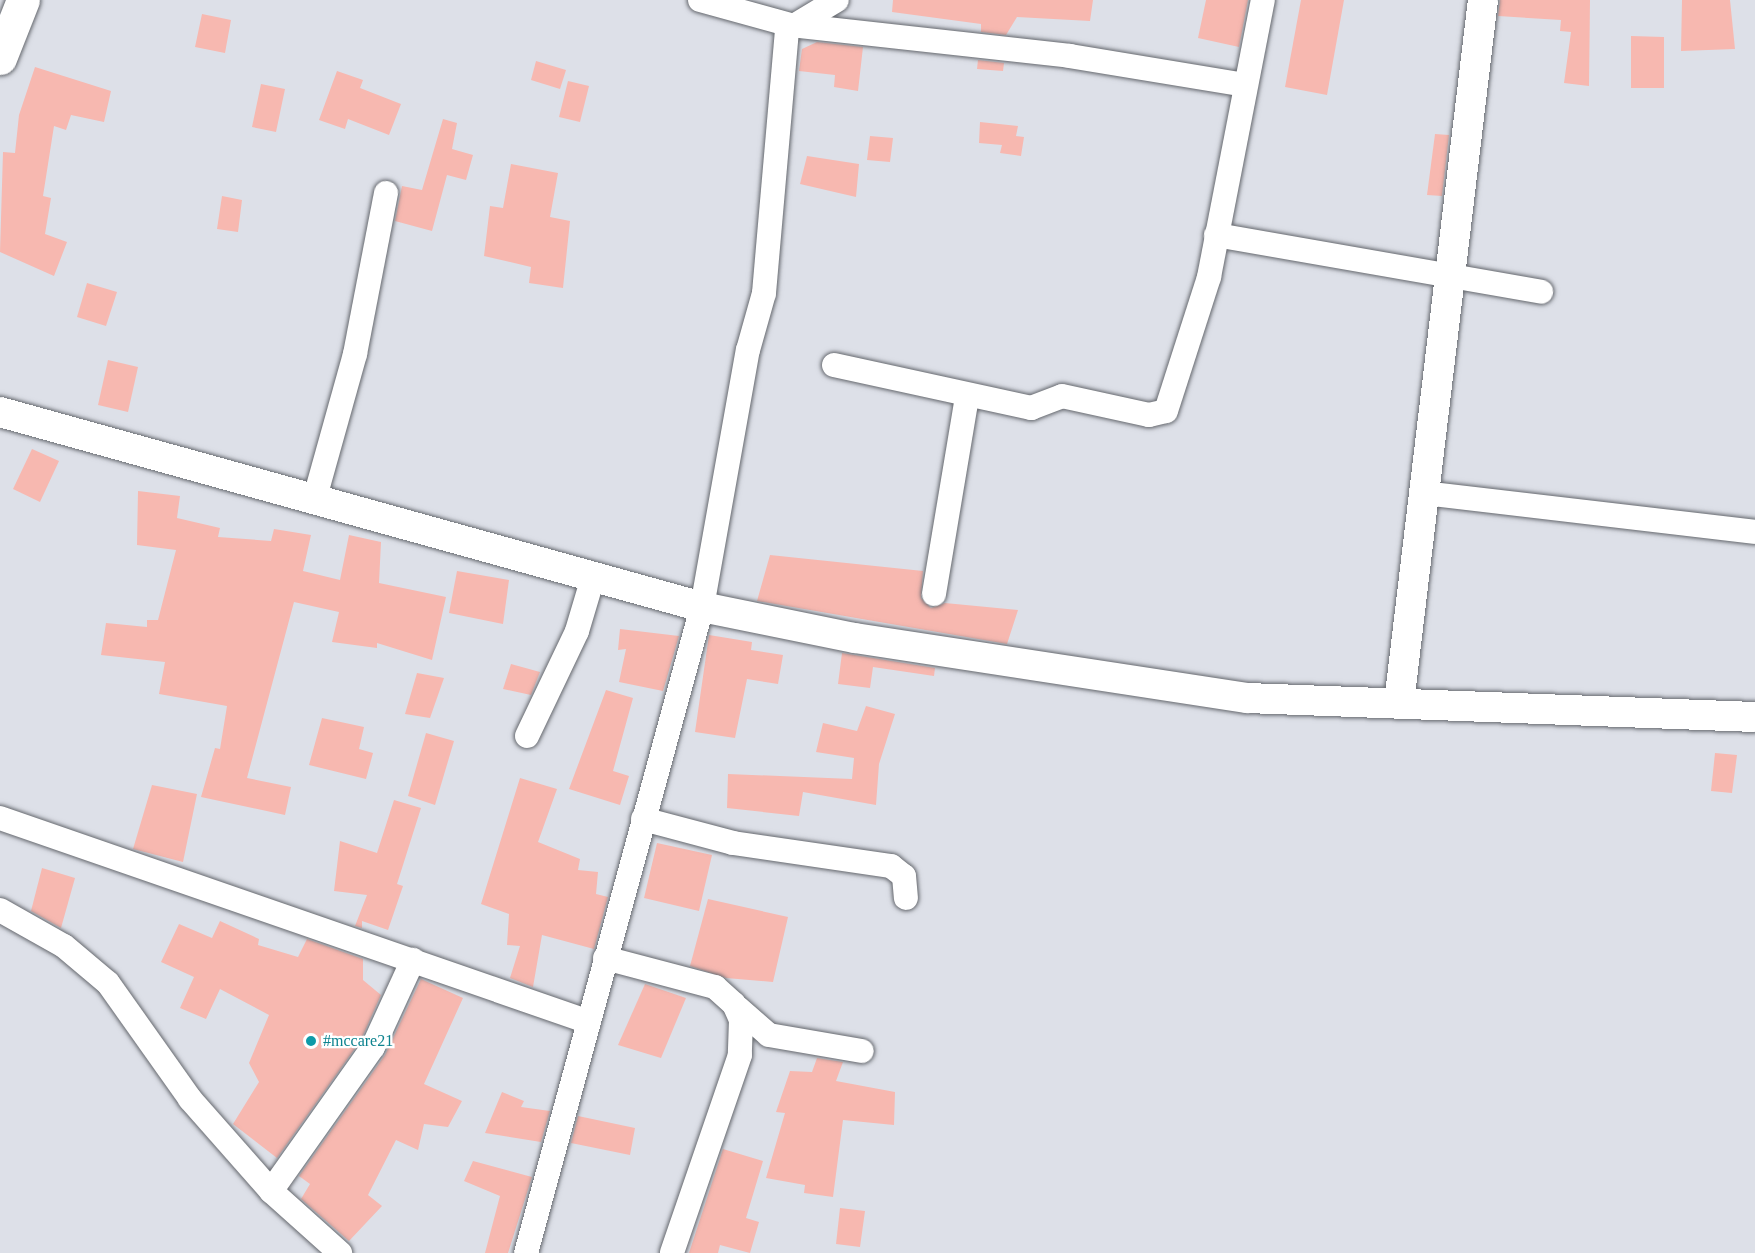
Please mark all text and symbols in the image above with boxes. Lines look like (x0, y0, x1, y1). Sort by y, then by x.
place label: #mccare21 (323, 1031, 393, 1051)
marker: #mccare21 (304, 1034, 318, 1048)

